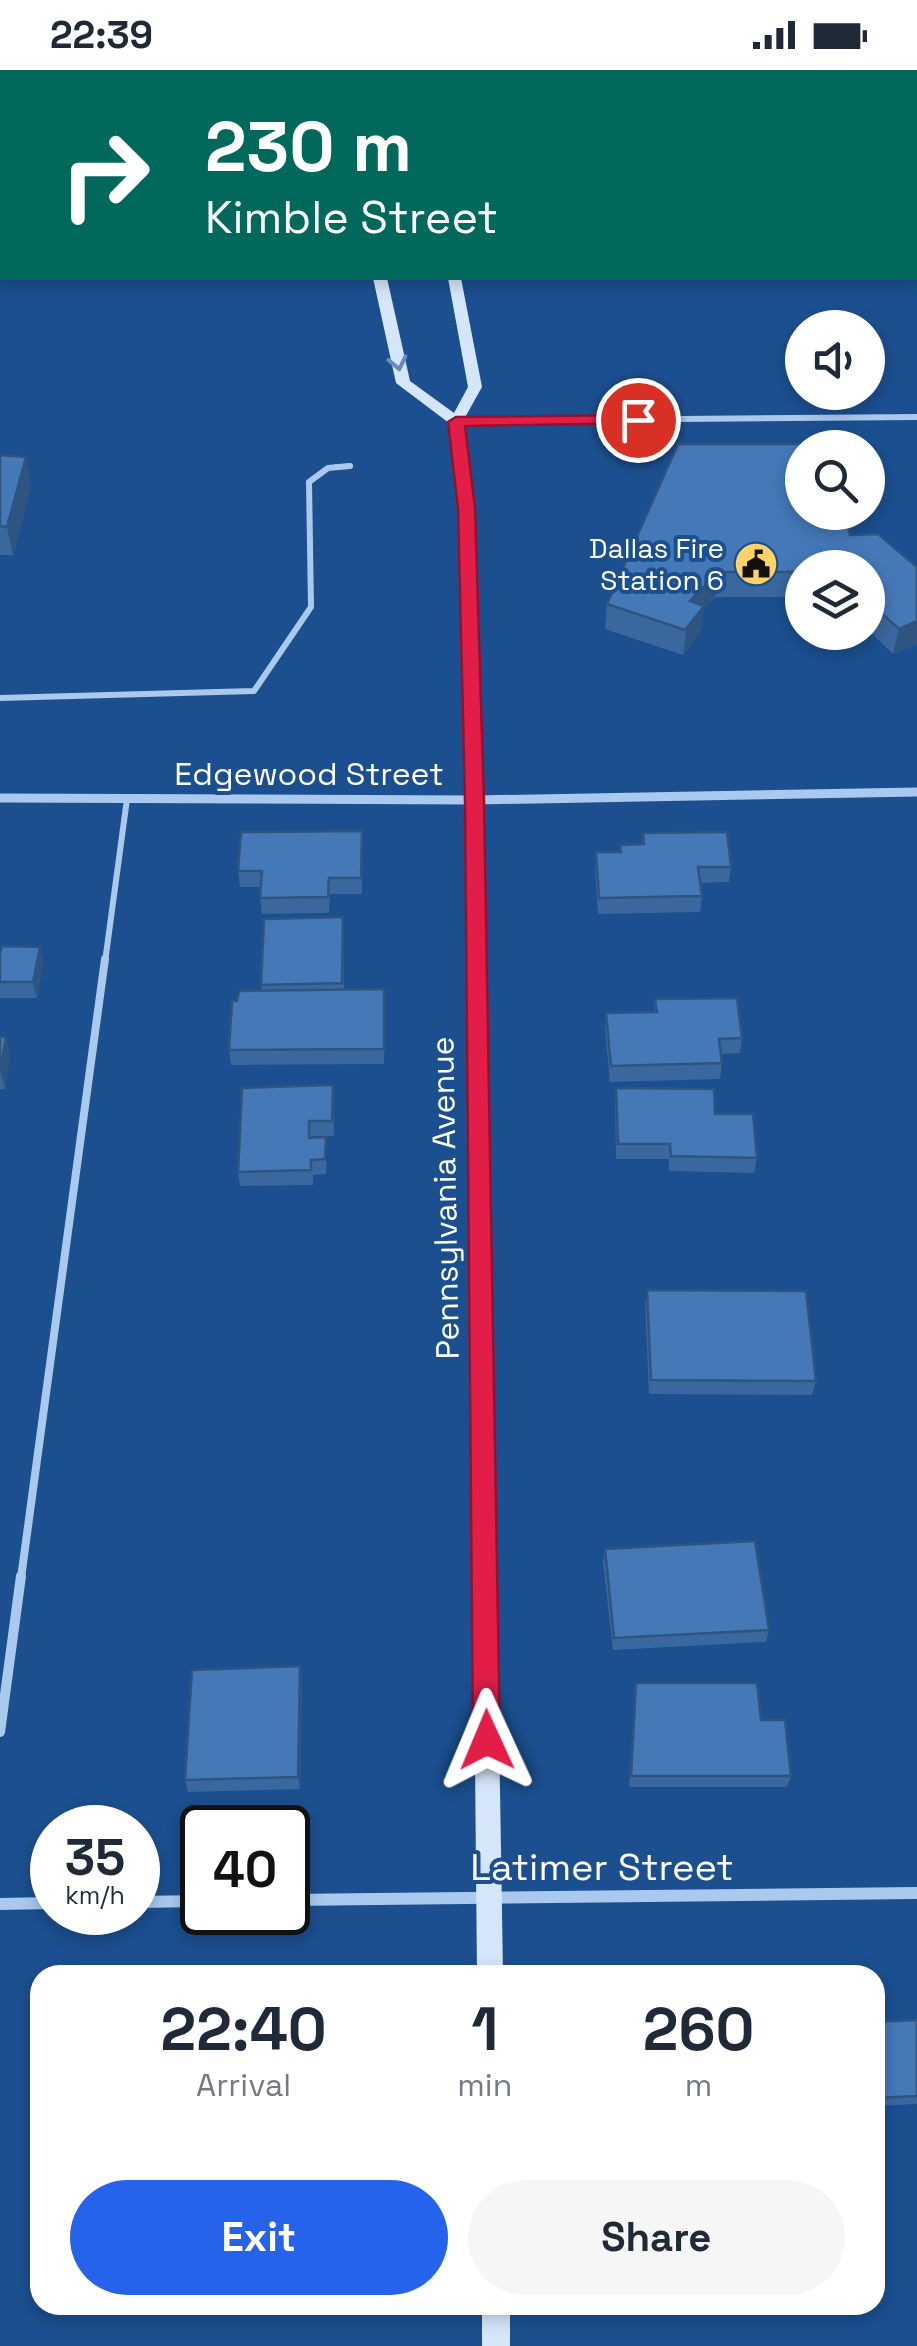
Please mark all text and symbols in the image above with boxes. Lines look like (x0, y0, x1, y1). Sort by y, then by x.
text: 22:39 (50, 11, 153, 59)
text: 230 m (205, 102, 412, 191)
icon: right (40, 110, 170, 240)
text: Kimble Street (205, 189, 498, 246)
map controls (785, 310, 885, 650)
button: sound (785, 310, 885, 410)
one-way arrow (387, 354, 408, 371)
pin (596, 378, 681, 463)
icon: arrive (611, 393, 666, 448)
button: search (785, 430, 885, 530)
place label: Dallas Fire Station 6 (589, 530, 724, 598)
public building icon: Dallas Fire Station 6 (733, 541, 779, 587)
button: layers (785, 550, 885, 650)
street label: Edgewood Street (174, 754, 444, 794)
street label: Pennsylvania Avenue (422, 1036, 468, 1360)
position arrow (435, 1688, 539, 1792)
speed limit sign: 40 (180, 1805, 310, 1935)
text: 35 (65, 1826, 125, 1890)
street label: Latimer Street (470, 1843, 734, 1891)
text: km/h (65, 1879, 125, 1911)
text: 22:40 (161, 1991, 327, 2068)
text: 1 (471, 1991, 498, 2068)
text: 260 (643, 1991, 754, 2068)
text: Arrival (196, 2065, 291, 2105)
text: min (457, 2065, 512, 2105)
text: m (685, 2065, 712, 2105)
button: Exit (70, 2180, 448, 2295)
button: Share (468, 2180, 845, 2295)

